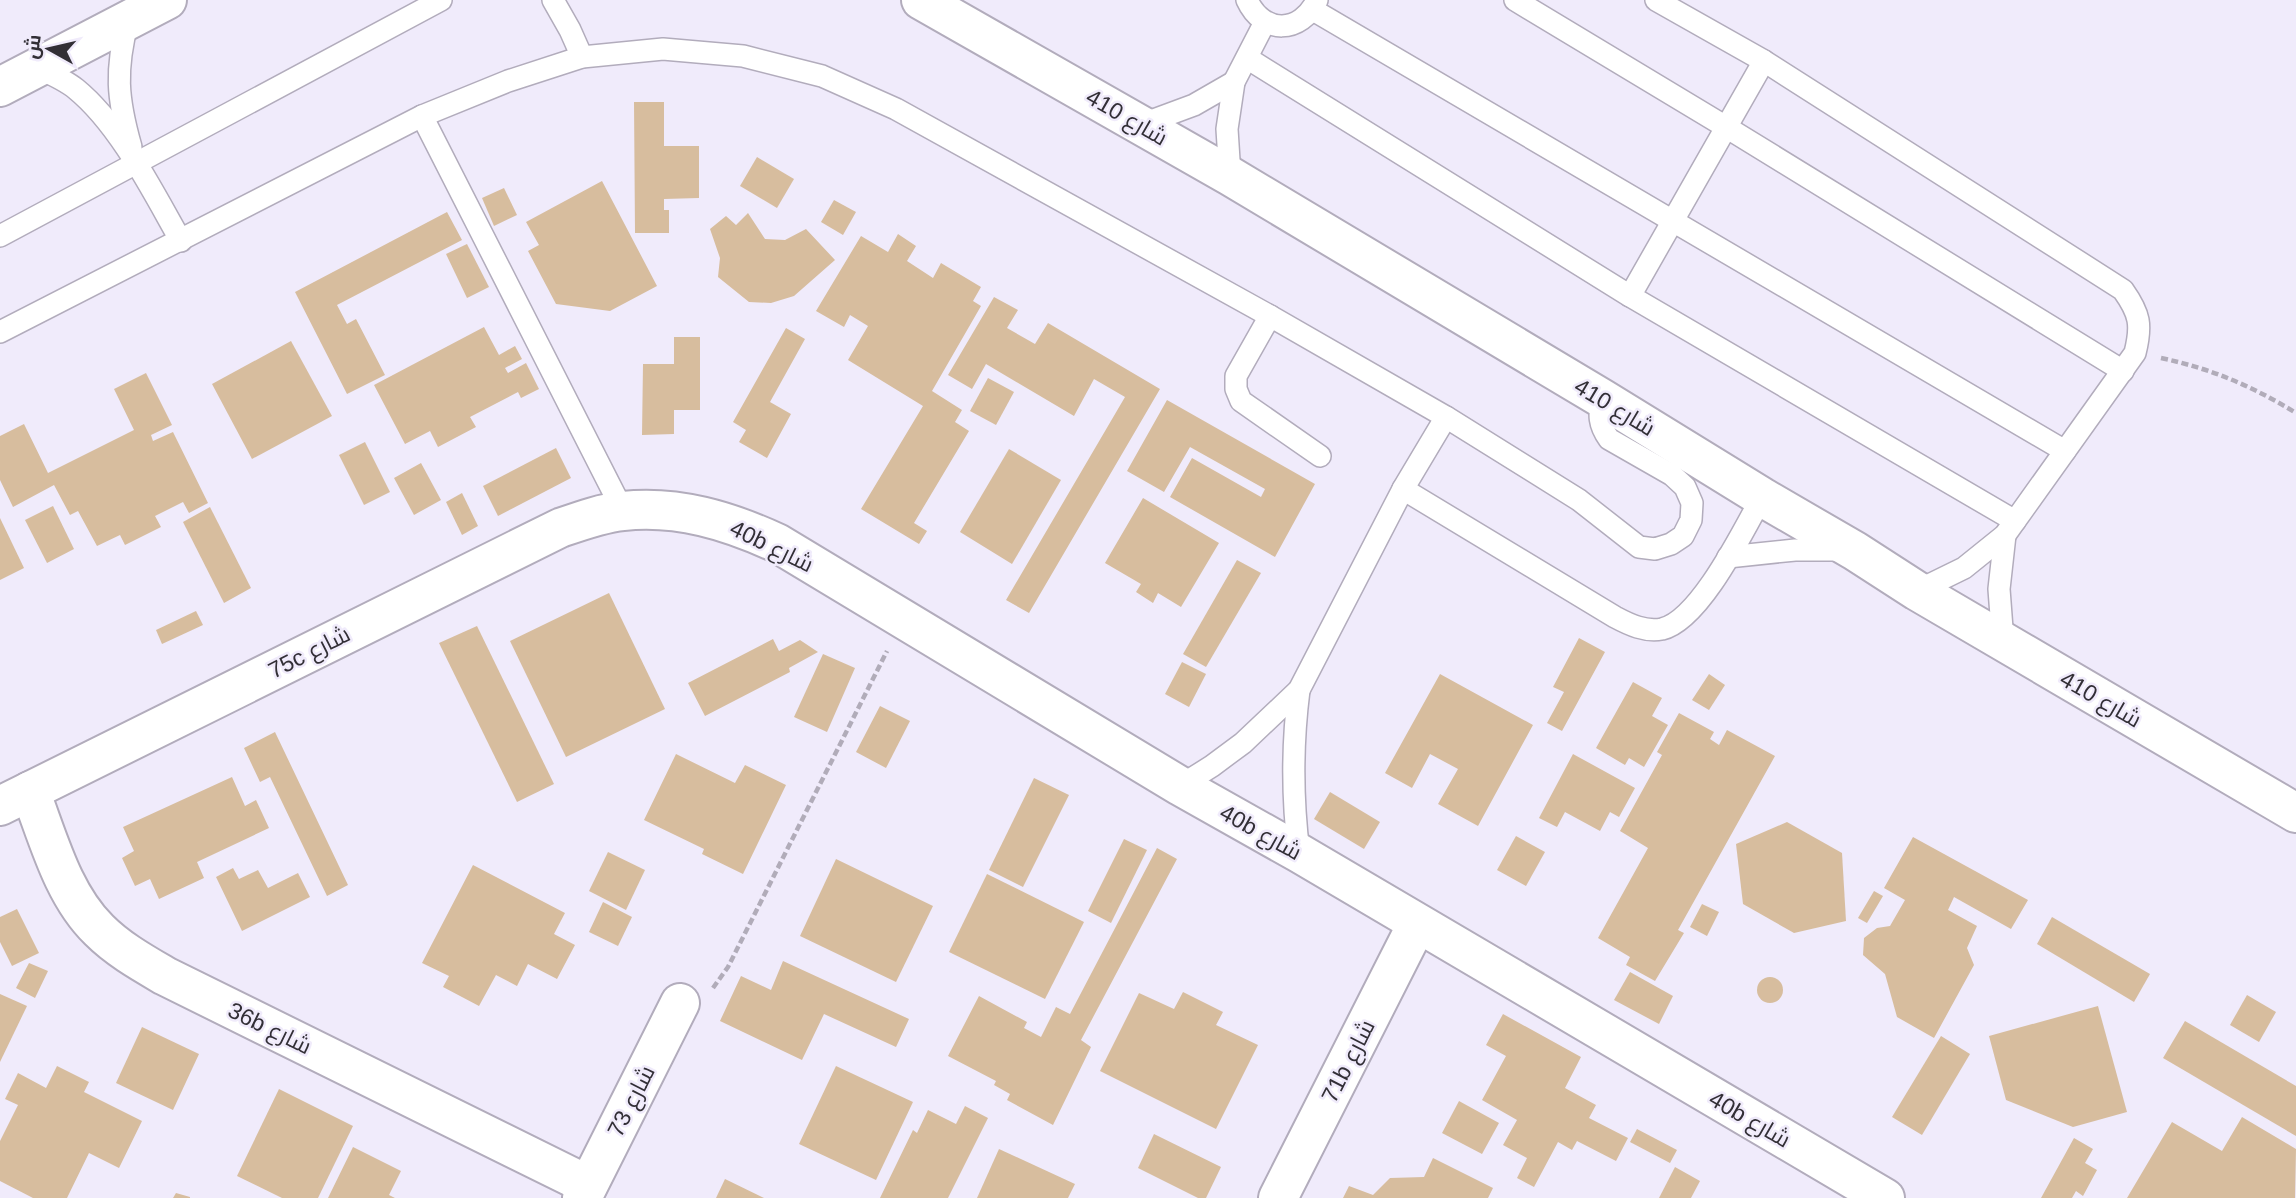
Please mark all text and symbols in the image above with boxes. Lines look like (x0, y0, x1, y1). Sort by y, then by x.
north arrow (14, 14, 84, 84)
text: ش (21, 33, 46, 60)
street label: شارع 410 (1080, 83, 1172, 153)
street label: شارع 410 (1568, 373, 1660, 444)
street label: 40b شارع (725, 515, 818, 580)
street label: 75c شارع (264, 620, 355, 686)
street label: شارع 410 (2054, 665, 2146, 735)
street label: 40b شارع (1214, 799, 1306, 868)
street label: 36b شارع (223, 997, 316, 1062)
street label: 71b شارع (1316, 1015, 1383, 1108)
street label: شارع 73 (602, 1061, 663, 1142)
street label: 40b شارع (1703, 1085, 1795, 1155)

